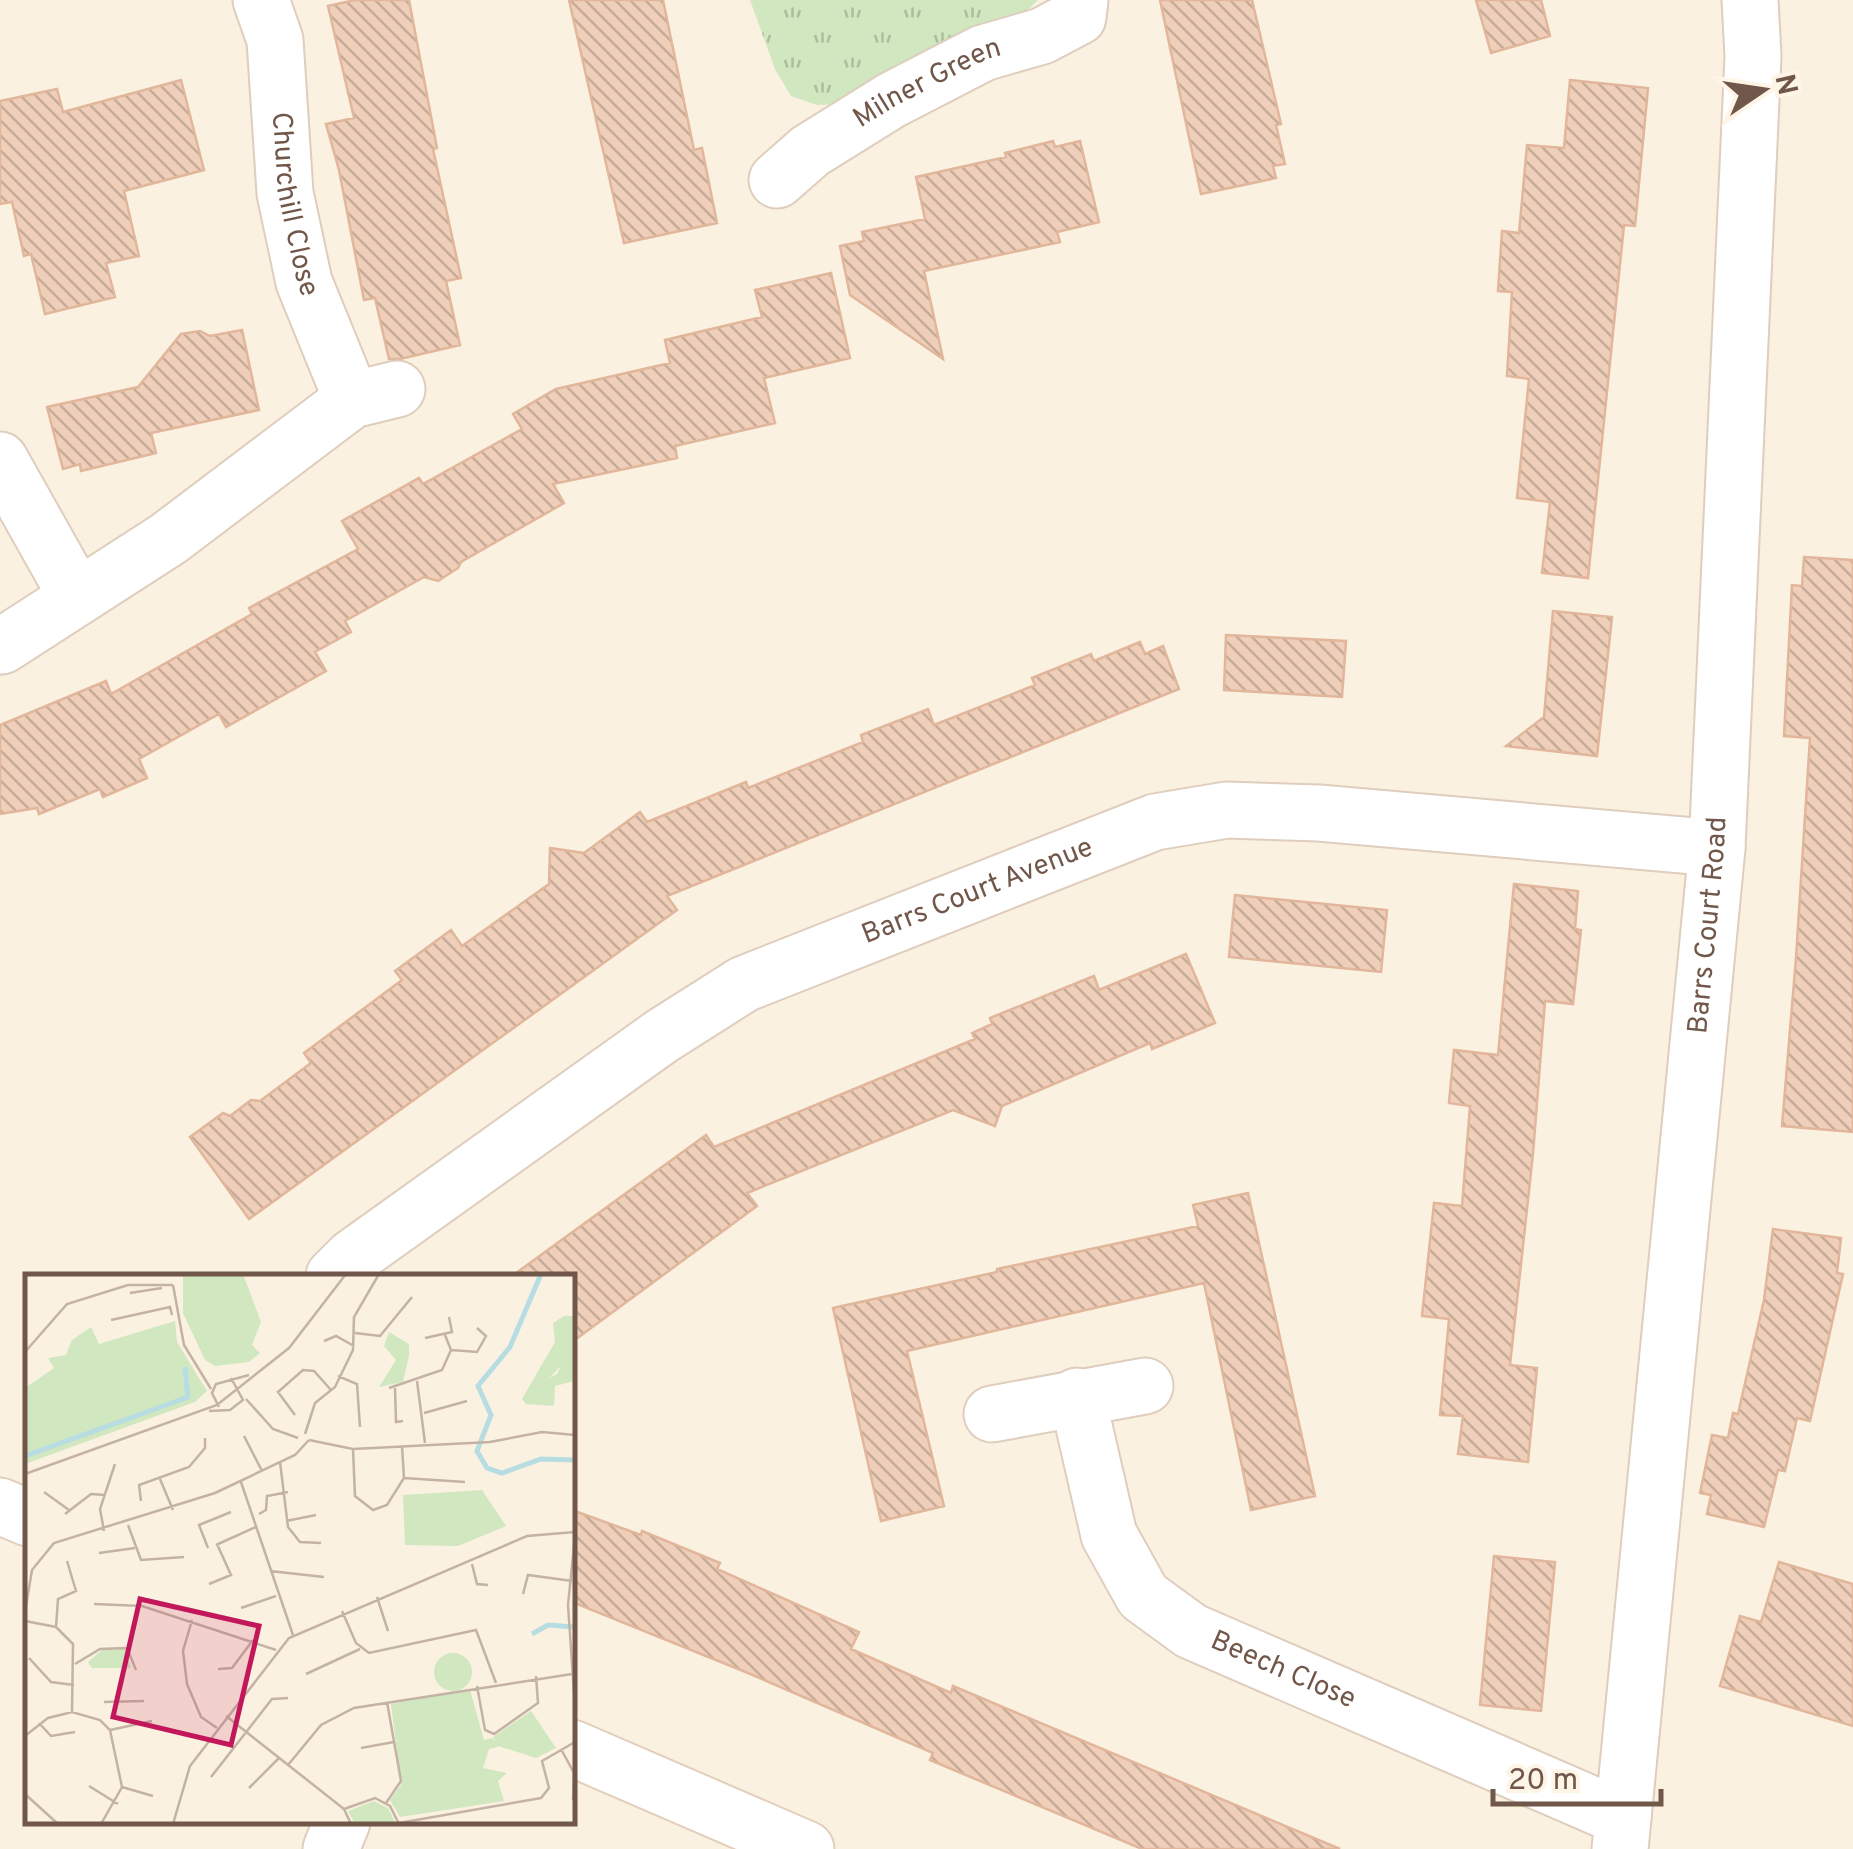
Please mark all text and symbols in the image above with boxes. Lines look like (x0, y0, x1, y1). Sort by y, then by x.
street label: Milner Green (847, 31, 1005, 137)
north arrow (1713, 40, 1813, 140)
text: N (1765, 71, 1804, 99)
street label: Churchill Close (262, 111, 326, 302)
street label: Barrs Court Road (1681, 816, 1736, 1036)
street label: Barrs Court Avenue (857, 830, 1099, 954)
inset map (25, 1274, 575, 1824)
street label: Beech Close (1205, 1623, 1361, 1718)
scale bar (1493, 1744, 1660, 1806)
text: 20 m (1508, 1763, 1578, 1800)

